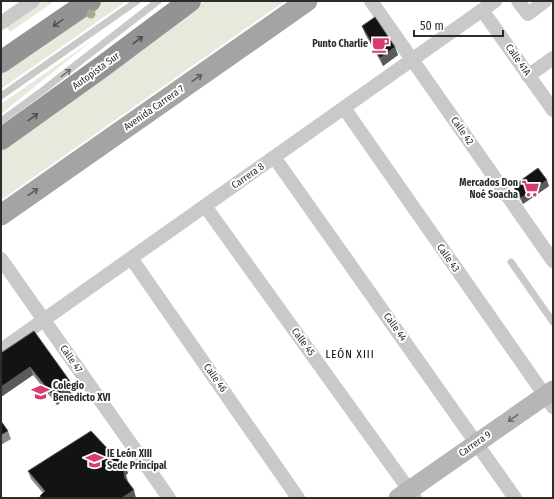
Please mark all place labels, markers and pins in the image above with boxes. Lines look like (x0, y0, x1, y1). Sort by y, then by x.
cafe icon: Punto Charlie (371, 34, 391, 54)
place label: Punto Charlie (312, 38, 368, 50)
place label: Mercados Don Noé Soacha (459, 177, 518, 201)
supermarket icon: Mercados Don Noé Soacha (521, 179, 541, 199)
place label: Colegio Benedicto XVI (53, 380, 111, 404)
school or university icon: Colegio Benedicto XVI (30, 382, 50, 402)
place label: IE León XIII Sede Principal (107, 447, 167, 472)
school or university icon: IE León XIII Sede Principal (84, 450, 104, 470)

